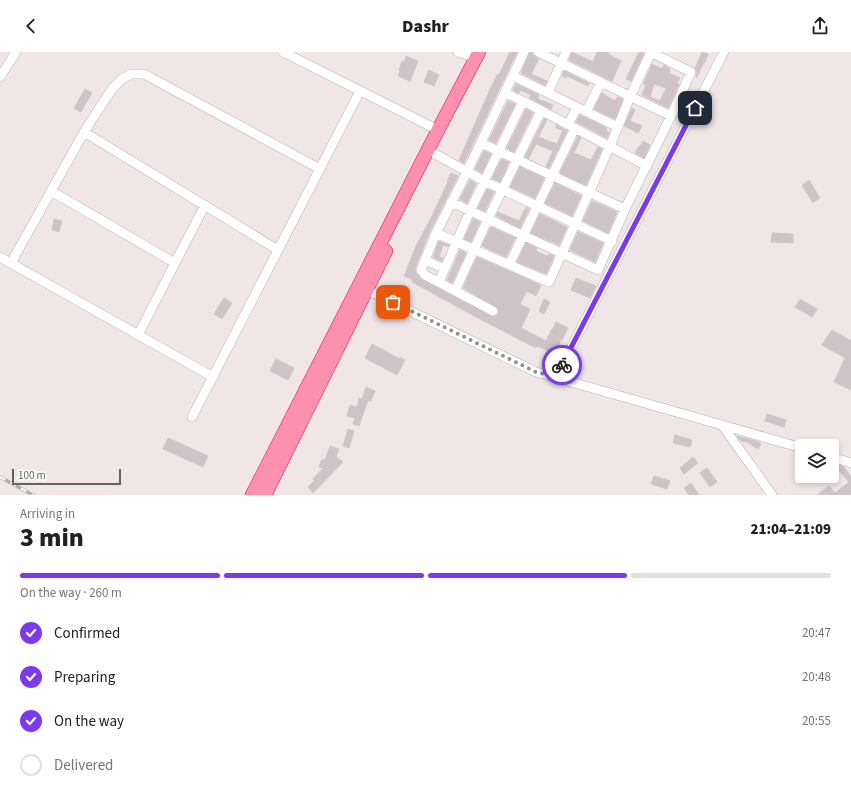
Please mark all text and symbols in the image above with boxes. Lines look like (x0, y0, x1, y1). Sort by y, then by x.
text: Dashr (402, 14, 449, 39)
icon: back (20, 15, 42, 37)
icon: share (809, 15, 831, 37)
pin (678, 91, 712, 125)
icon: home (684, 97, 706, 119)
pin (376, 285, 410, 319)
icon: bag (382, 291, 404, 313)
courier (542, 345, 582, 385)
icon: bike (551, 354, 573, 376)
map controls (795, 439, 839, 483)
button: layers (795, 439, 839, 483)
scale bar (12, 467, 121, 486)
text: 100 m (18, 468, 46, 483)
text: Arriving in (20, 505, 75, 523)
text: 3 min (20, 519, 84, 556)
text: 21:04–21:09 (750, 519, 831, 540)
text: On the way · 260 m (20, 584, 122, 602)
icon: check (20, 622, 42, 644)
text: Confirmed (54, 623, 120, 644)
text: 20:47 (802, 624, 831, 642)
icon: check (20, 666, 42, 688)
text: Preparing (54, 667, 115, 688)
text: 20:48 (802, 668, 831, 686)
icon: check (20, 710, 42, 732)
text: On the way (54, 711, 124, 732)
text: 20:55 (802, 712, 831, 730)
text: Delivered (54, 755, 113, 776)

